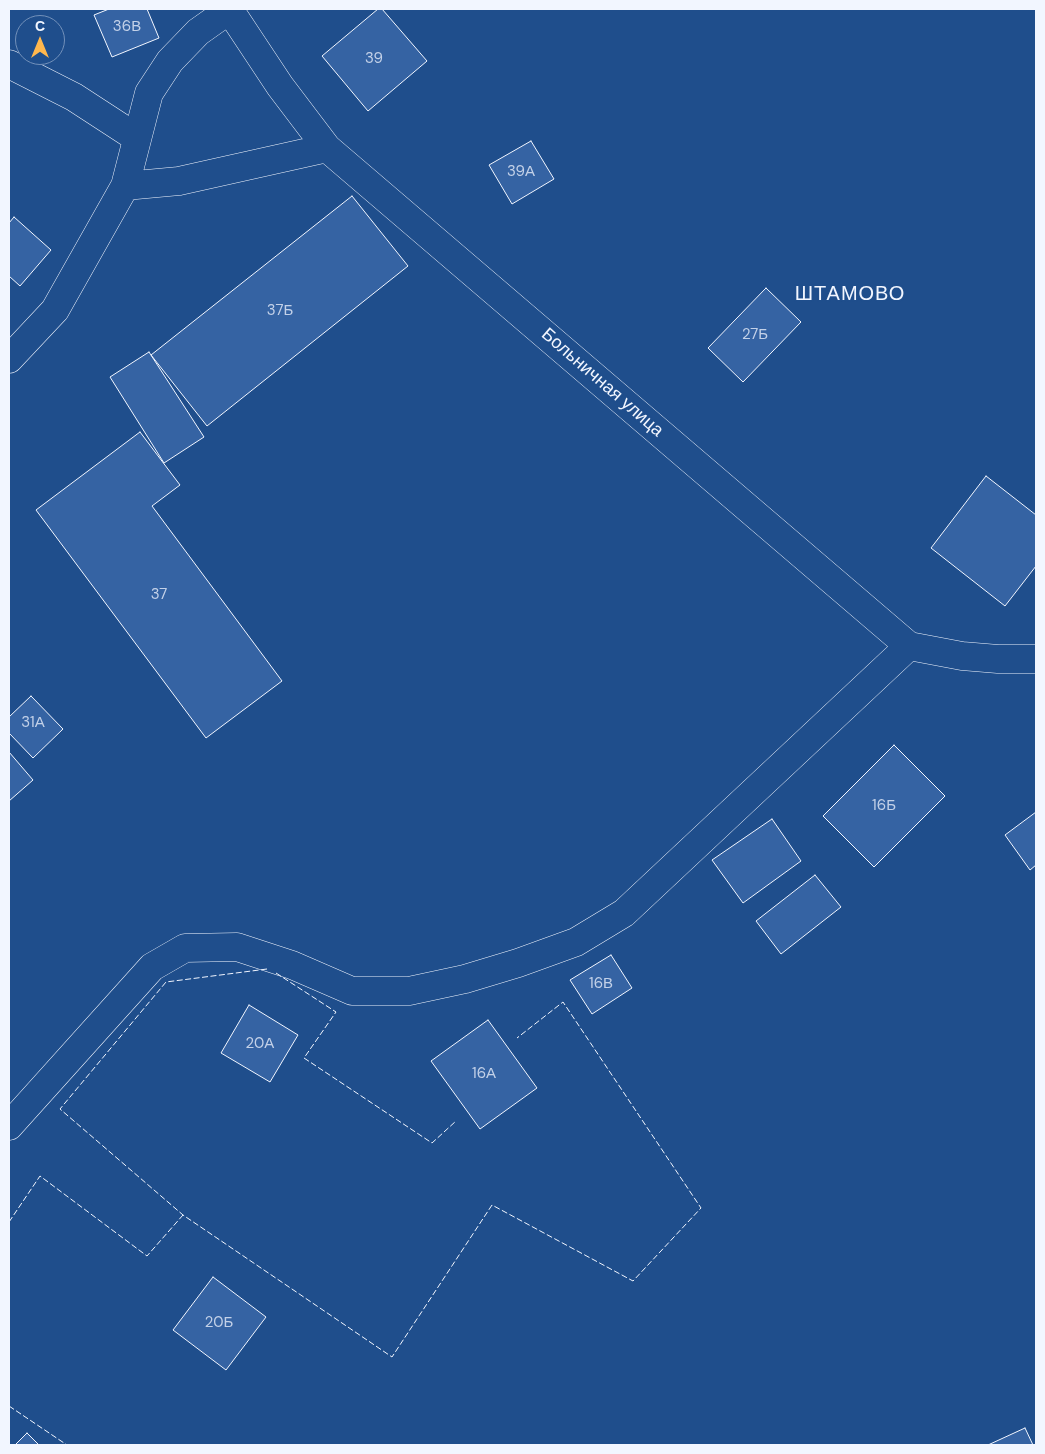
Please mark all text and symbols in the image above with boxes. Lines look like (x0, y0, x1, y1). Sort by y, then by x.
north arrow (15, 15, 65, 65)
text: С (35, 17, 45, 35)
house number: 36В (113, 18, 141, 36)
house number: 39 (365, 50, 383, 68)
house number: 39А (507, 163, 535, 181)
district label: ШТАМОВО (794, 283, 906, 307)
house number: 37Б (267, 302, 293, 320)
street label: Больничная улица (537, 324, 667, 442)
house number: 27Б (742, 326, 768, 344)
house number: 37 (151, 586, 167, 604)
house number: 31А (21, 714, 45, 732)
house number: 16Б (872, 797, 896, 815)
house number: 16В (589, 975, 613, 993)
house number: 20А (246, 1035, 274, 1053)
house number: 16А (472, 1065, 496, 1083)
house number: 20Б (205, 1314, 233, 1332)

